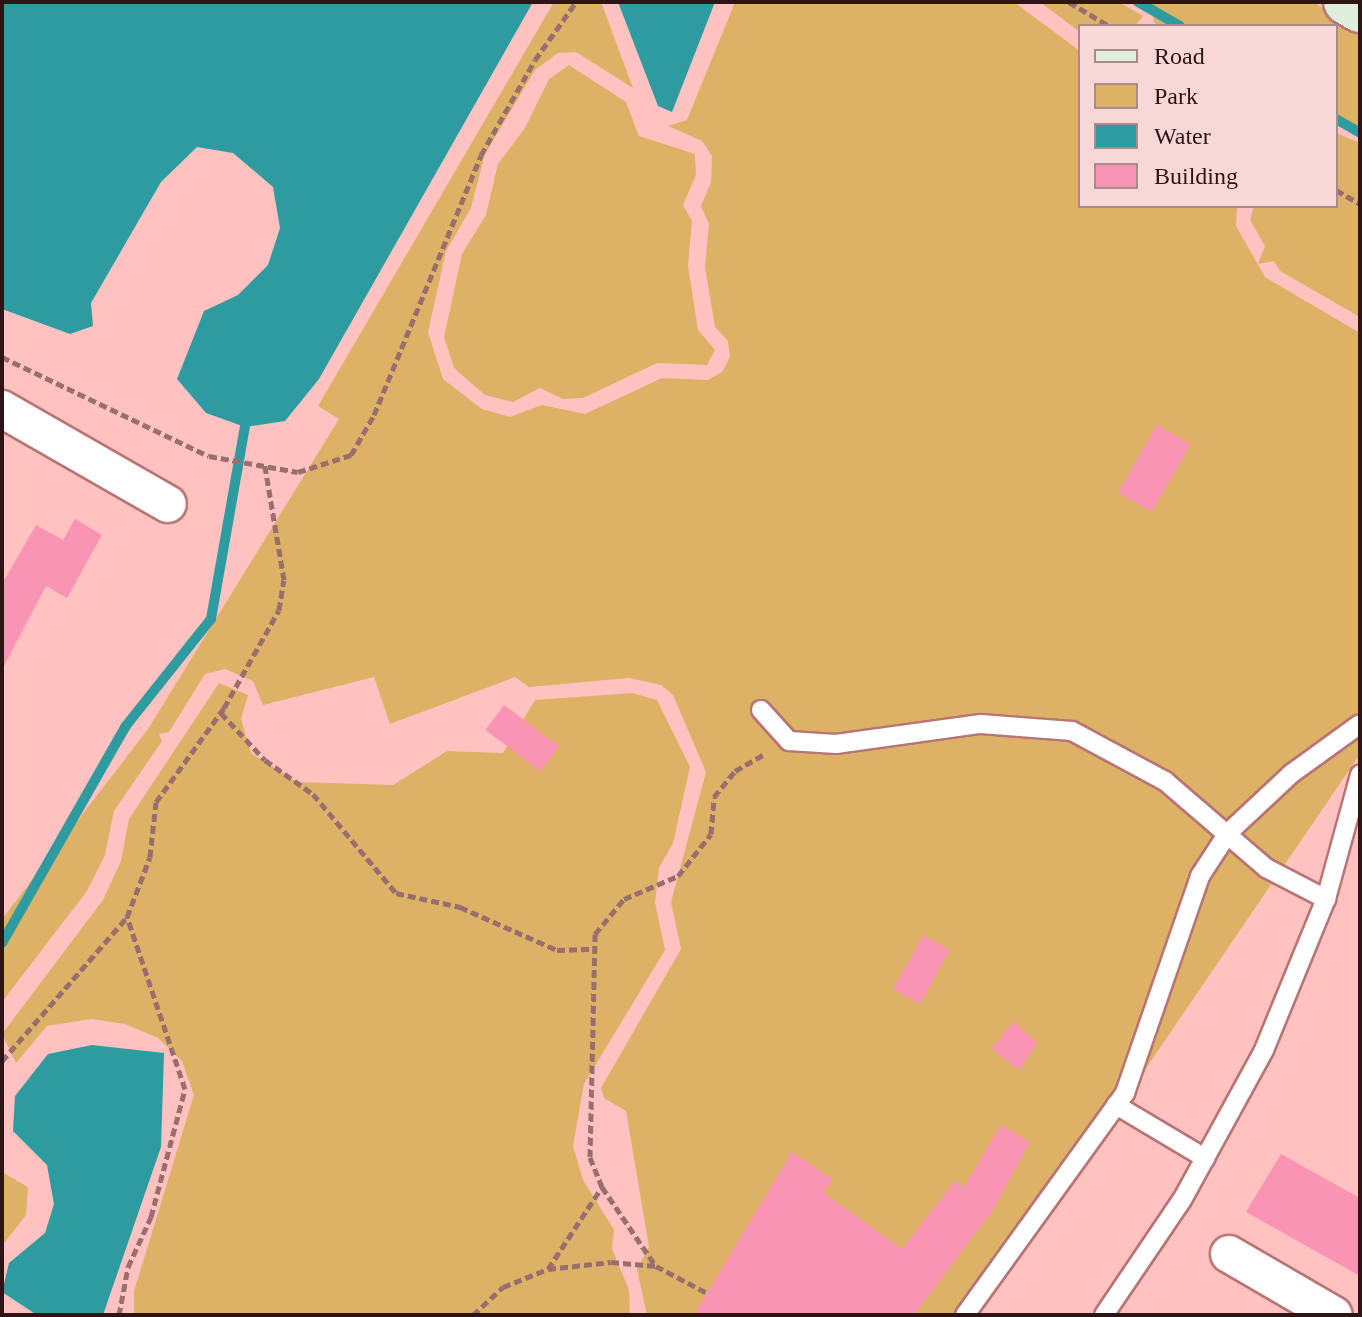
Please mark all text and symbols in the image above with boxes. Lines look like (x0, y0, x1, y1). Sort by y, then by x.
legend (1078, 24, 1338, 208)
text: Road (1154, 43, 1205, 69)
text: Park (1154, 83, 1198, 109)
text: Water (1154, 123, 1211, 149)
text: Building (1154, 163, 1238, 189)

